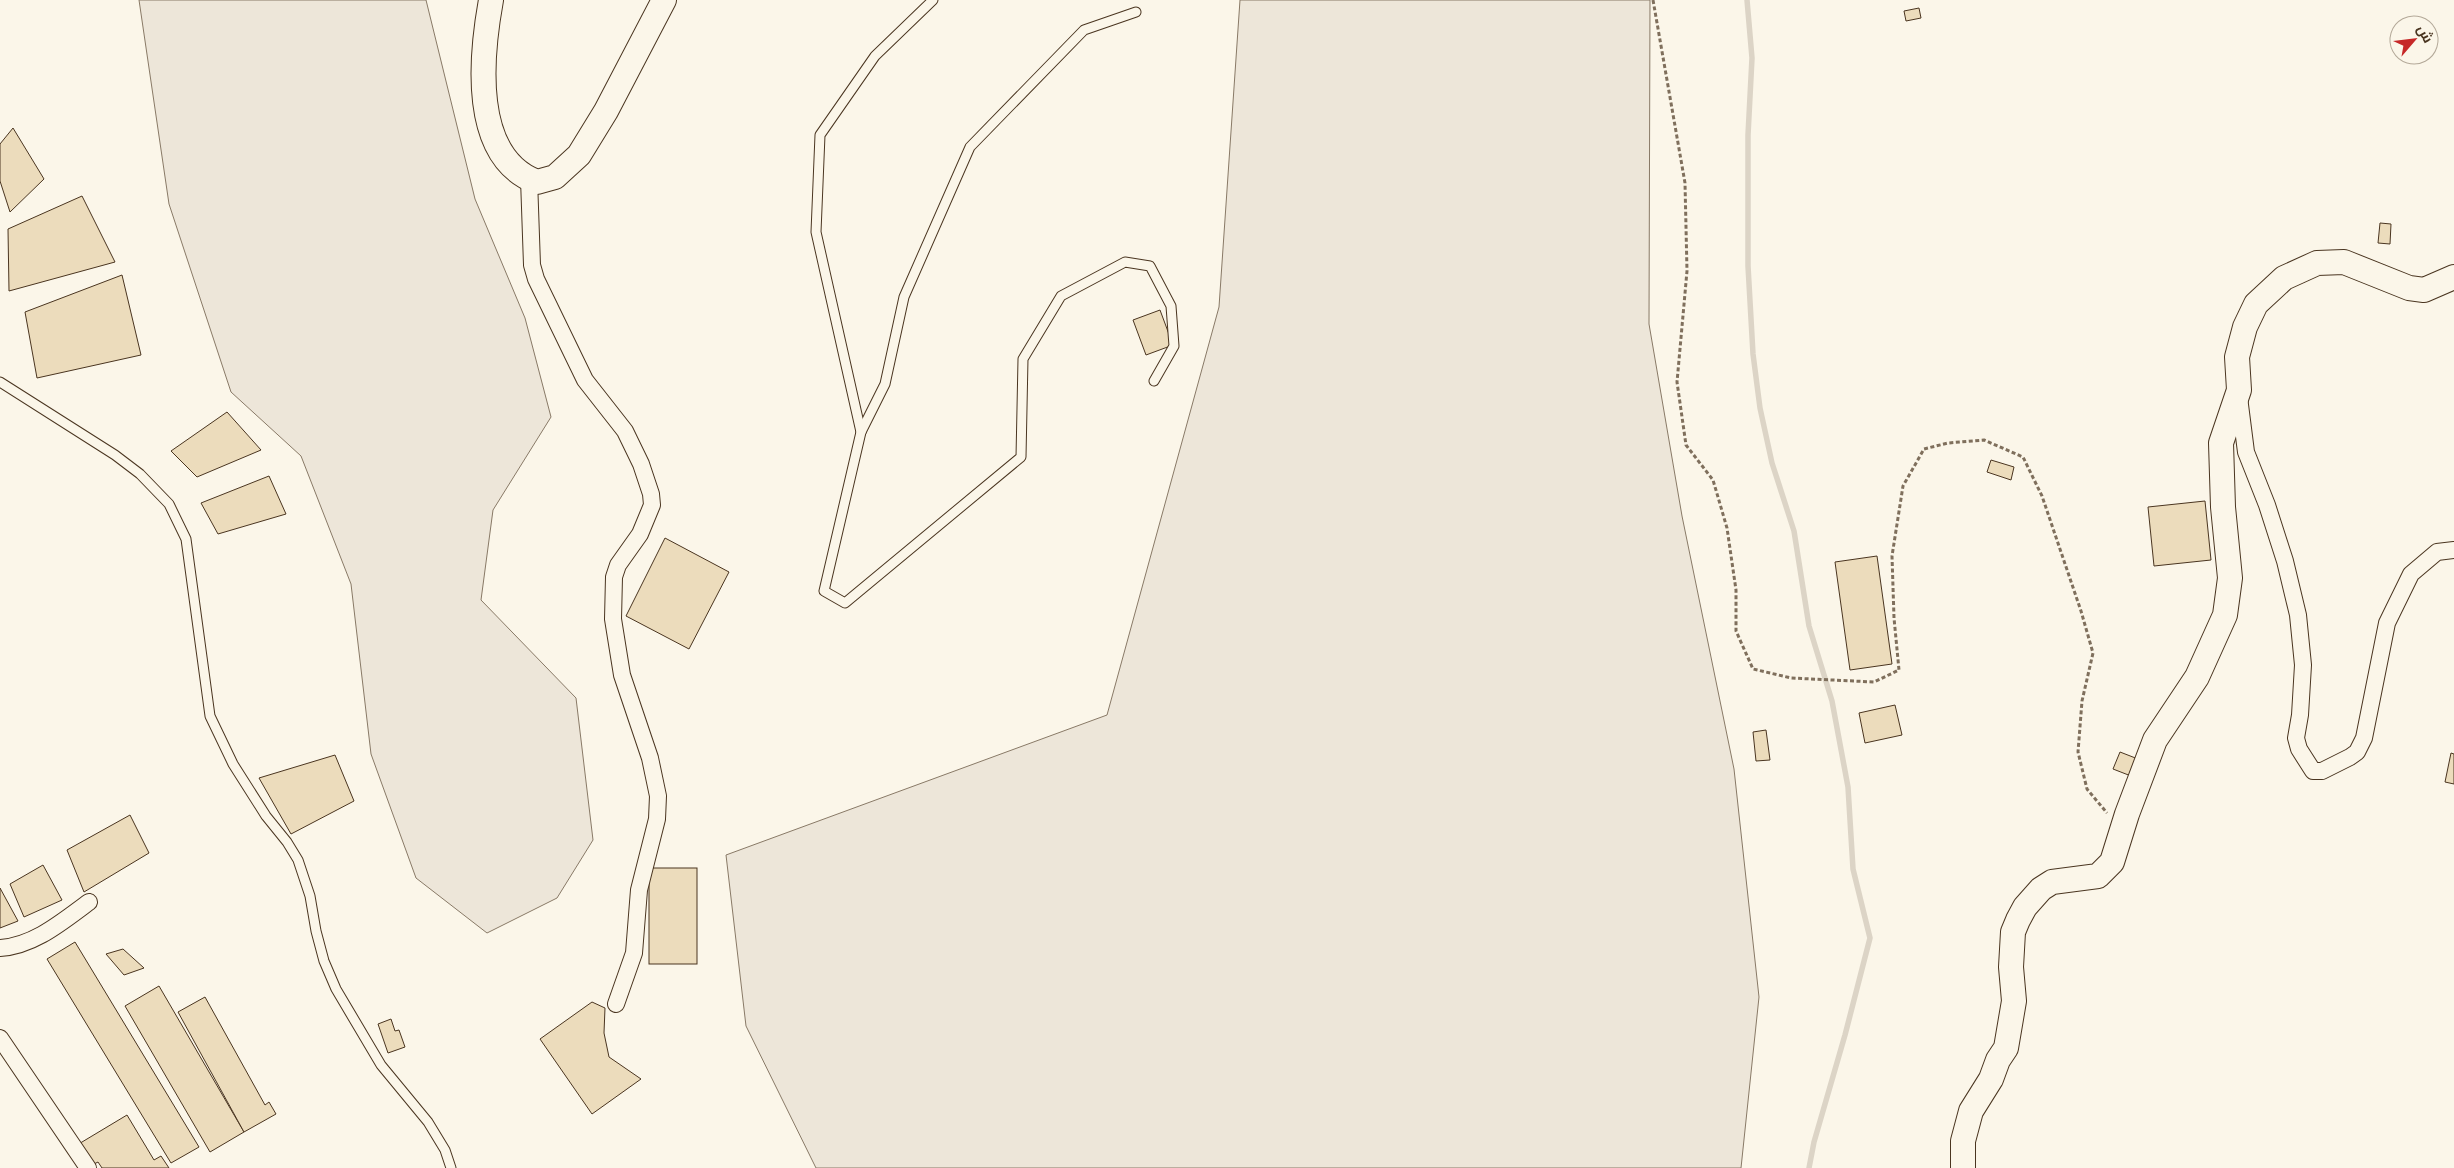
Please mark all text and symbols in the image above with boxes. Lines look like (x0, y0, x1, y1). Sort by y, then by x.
north arrow (2389, 15, 2439, 65)
text: ش (2413, 22, 2437, 46)

